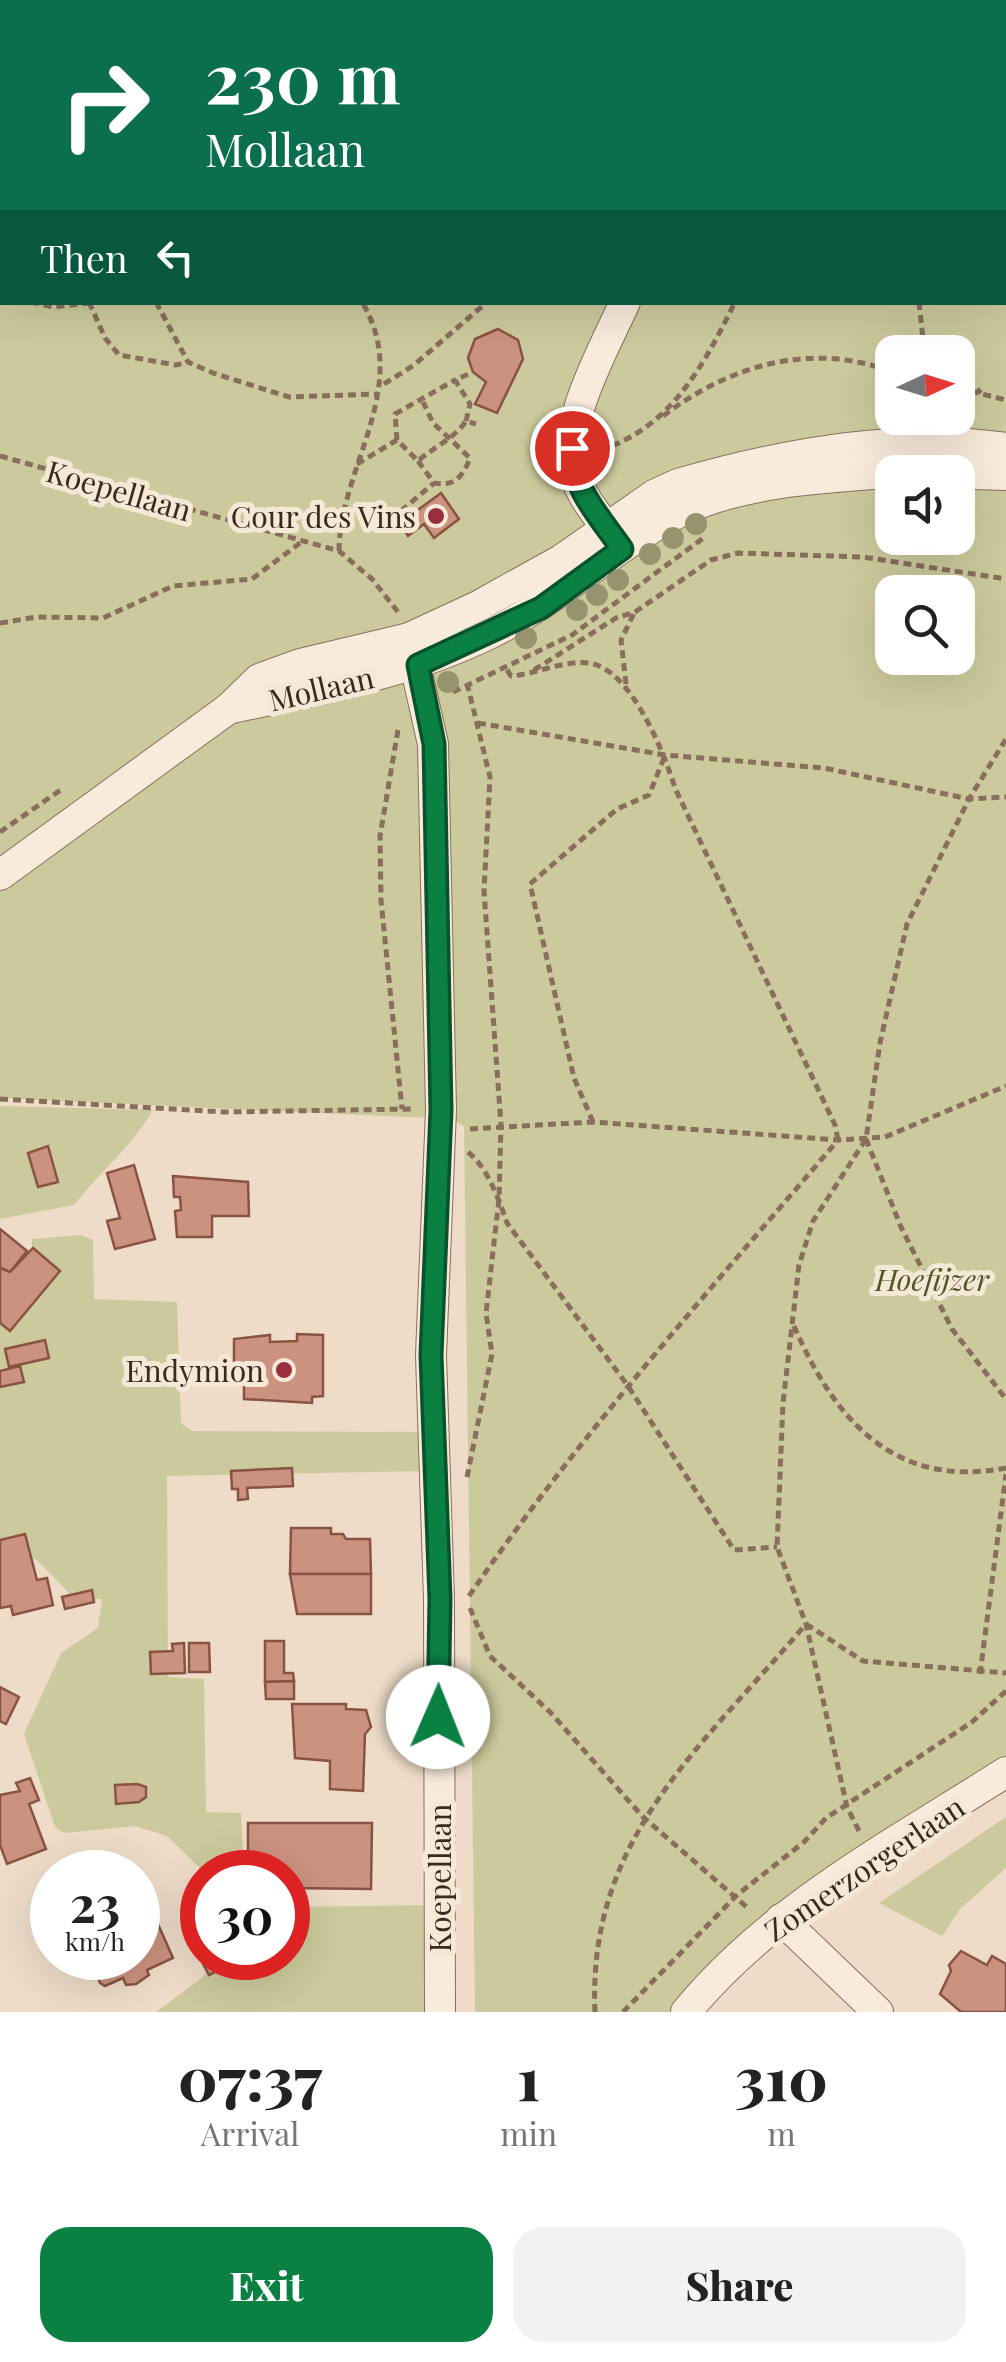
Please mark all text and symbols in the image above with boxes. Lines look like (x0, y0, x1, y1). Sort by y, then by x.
text: 230 m (205, 28, 401, 122)
icon: right (40, 40, 170, 170)
text: Mollaan (205, 118, 365, 178)
icon: left (148, 230, 203, 285)
text: Then (40, 232, 128, 283)
north arrow (875, 335, 975, 435)
map controls (875, 335, 975, 675)
pin (530, 406, 615, 491)
icon: arrive (545, 421, 600, 476)
street label: Koepellaan (42, 450, 196, 530)
button: sound (875, 455, 975, 555)
place label: Cour des Vins (231, 496, 416, 536)
marker: Cour des Vins (425, 505, 447, 527)
button: search (875, 575, 975, 675)
street label: Mollaan (265, 656, 378, 719)
park label: Hoefijzer (874, 1259, 990, 1299)
place label: Endymion (125, 1350, 264, 1390)
marker: Endymion (273, 1359, 295, 1381)
position arrow (386, 1665, 490, 1769)
street label: Zomerzorgerlaan (756, 1786, 972, 1950)
street label: Koepellaan (419, 1804, 459, 1952)
speed limit sign: 30 (180, 1850, 310, 1980)
text: 23 (70, 1869, 120, 1936)
text: km/h (65, 1924, 125, 1957)
text: 07:37 (178, 2036, 322, 2116)
text: 1 (517, 2036, 540, 2116)
text: 310 (735, 2036, 828, 2116)
text: Arrival (201, 2111, 299, 2154)
text: min (500, 2111, 557, 2154)
text: m (767, 2111, 796, 2154)
button: Exit (40, 2227, 493, 2342)
button: Share (513, 2227, 966, 2342)

